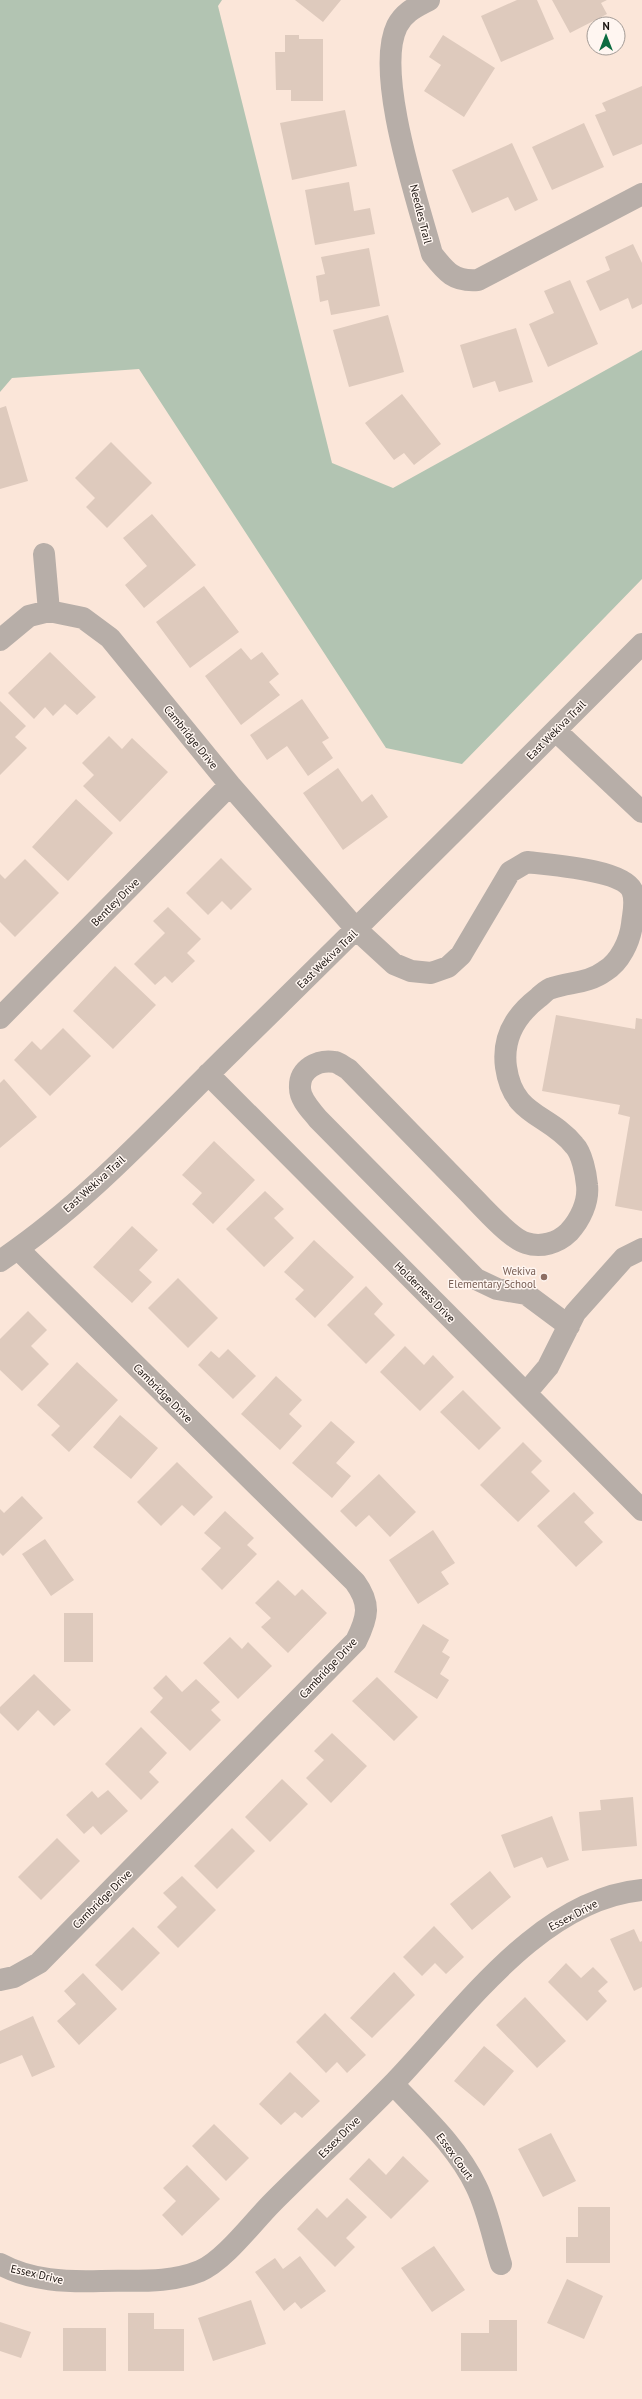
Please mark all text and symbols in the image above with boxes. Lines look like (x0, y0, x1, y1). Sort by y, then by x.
north arrow (586, 16, 626, 56)
text: N (602, 19, 610, 33)
street label: Needles Trail (407, 183, 435, 246)
street label: East Wekiva Trail (523, 697, 589, 763)
street label: Cambridge Drive (161, 702, 221, 772)
street label: Bentley Drive (88, 875, 142, 929)
street label: East Wekiva Trail (294, 926, 361, 991)
street label: East Wekiva Trail (60, 1152, 128, 1215)
street label: Holderness Drive (392, 1259, 459, 1326)
place label: Wekiva Elementary School (448, 1264, 537, 1291)
marker: Wekiva Elementary School (539, 1272, 549, 1282)
street label: Cambridge Drive (130, 1360, 196, 1426)
street label: Cambridge Drive (296, 1634, 360, 1701)
street label: Cambridge Drive (69, 1866, 135, 1932)
street label: Essex Drive (546, 1896, 600, 1934)
street label: Essex Drive (315, 2113, 363, 2161)
street label: Essex Court (433, 2130, 477, 2182)
street label: Essex Drive (9, 2261, 65, 2287)

